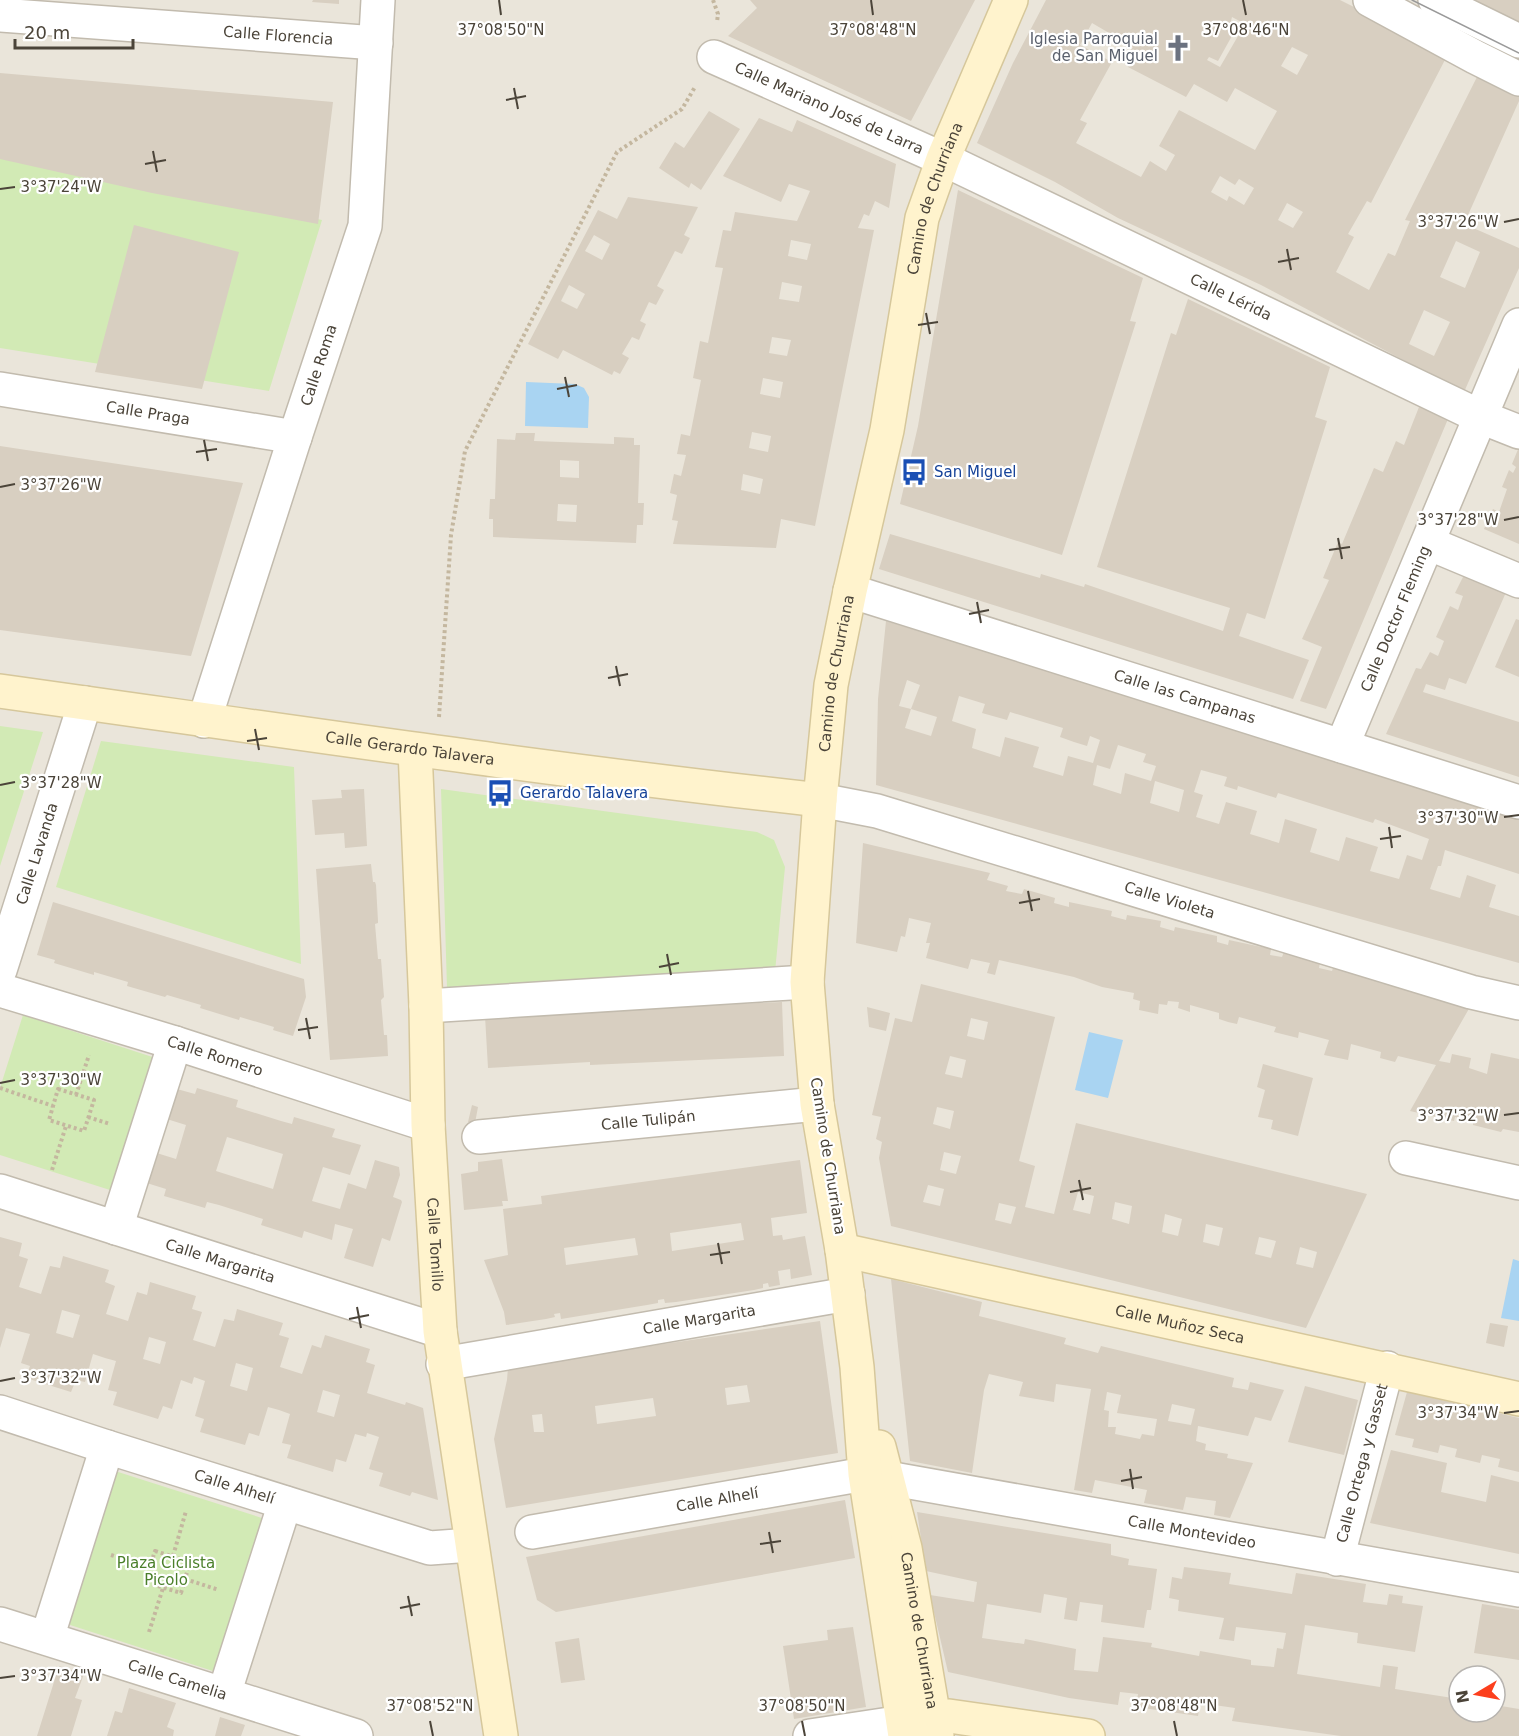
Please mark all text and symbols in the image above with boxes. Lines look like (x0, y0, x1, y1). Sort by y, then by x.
scale bar (15, 12, 134, 50)
text: 37°08'50"N (457, 21, 545, 39)
text: 37°08'48"N (829, 21, 917, 39)
text: 37°08'46"N (1202, 21, 1290, 39)
text: 20 m (24, 22, 70, 43)
street label: Calle Florencia (223, 23, 334, 49)
place label: Iglesia Parroquial de San Miguel (1030, 30, 1158, 65)
church icon: Iglesia Parroquial de San Miguel (1163, 33, 1193, 63)
street label: Calle Mariano José de Larra (732, 58, 926, 158)
street label: Camino de Churriana (904, 119, 967, 276)
text: 3°37'24"W (20, 178, 102, 196)
text: 3°37'26"W (1417, 213, 1499, 231)
street label: Calle Lérida (1187, 270, 1275, 324)
street label: Calle Roma (297, 322, 341, 408)
street label: Calle Praga (105, 397, 191, 429)
bus stop icon: San Miguel (899, 457, 929, 487)
place label: San Miguel (934, 463, 1017, 481)
text: 3°37'26"W (20, 476, 102, 494)
text: 3°37'28"W (1417, 511, 1499, 529)
street label: Calle Doctor Fleming (1357, 543, 1434, 695)
street label: Camino de Churriana (816, 593, 858, 753)
street label: Calle las Campanas (1112, 666, 1258, 727)
street label: Calle Gerardo Talavera (324, 728, 496, 769)
text: 3°37'28"W (20, 774, 102, 792)
bus stop icon: Gerardo Talavera (485, 778, 515, 808)
place label: Gerardo Talavera (520, 784, 648, 802)
street label: Calle Lavanda (12, 801, 62, 907)
text: 3°37'30"W (1417, 809, 1499, 827)
street label: Calle Violeta (1122, 878, 1217, 922)
street label: Calle Romero (165, 1032, 265, 1080)
text: 3°37'30"W (20, 1071, 102, 1089)
street label: Camino de Churriana (807, 1076, 849, 1236)
street label: Calle Tulipán (600, 1107, 696, 1134)
text: 3°37'32"W (1417, 1107, 1499, 1125)
street label: Calle Tomillo (423, 1197, 447, 1292)
street label: Calle Margarita (163, 1235, 277, 1287)
street label: Calle Margarita (641, 1301, 757, 1338)
street label: Calle Muñoz Seca (1113, 1301, 1246, 1347)
text: 3°37'32"W (20, 1369, 102, 1387)
street label: Calle Ortega y Gasset (1333, 1382, 1392, 1545)
text: 3°37'34"W (1417, 1404, 1499, 1422)
street label: Calle Alhelí (192, 1466, 278, 1508)
street label: Calle Alhelí (674, 1484, 761, 1516)
street label: Calle Montevideo (1126, 1512, 1257, 1552)
street label: Camino de Churriana (897, 1551, 941, 1711)
park label: Plaza Ciclista Picolo (117, 1554, 215, 1589)
street label: Calle Camelia (126, 1656, 229, 1704)
north arrow (1447, 1664, 1507, 1724)
text: 3°37'34"W (20, 1667, 102, 1685)
text: N (1452, 1688, 1473, 1705)
text: 37°08'52"N (386, 1697, 474, 1715)
text: 37°08'50"N (758, 1697, 846, 1715)
text: 37°08'48"N (1130, 1697, 1218, 1715)

